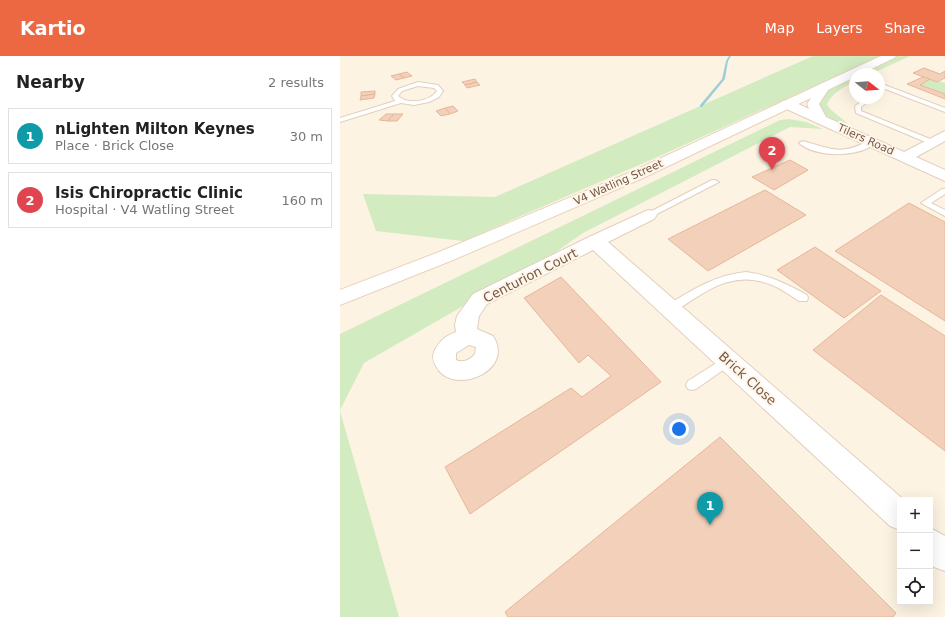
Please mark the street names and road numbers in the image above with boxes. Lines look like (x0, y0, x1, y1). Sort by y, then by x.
street label: Tilers Road (835, 121, 896, 158)
street label: V4 Watling Street (572, 157, 665, 208)
street label: Centurion Court (481, 245, 580, 306)
street label: Brick Close (716, 349, 779, 408)

